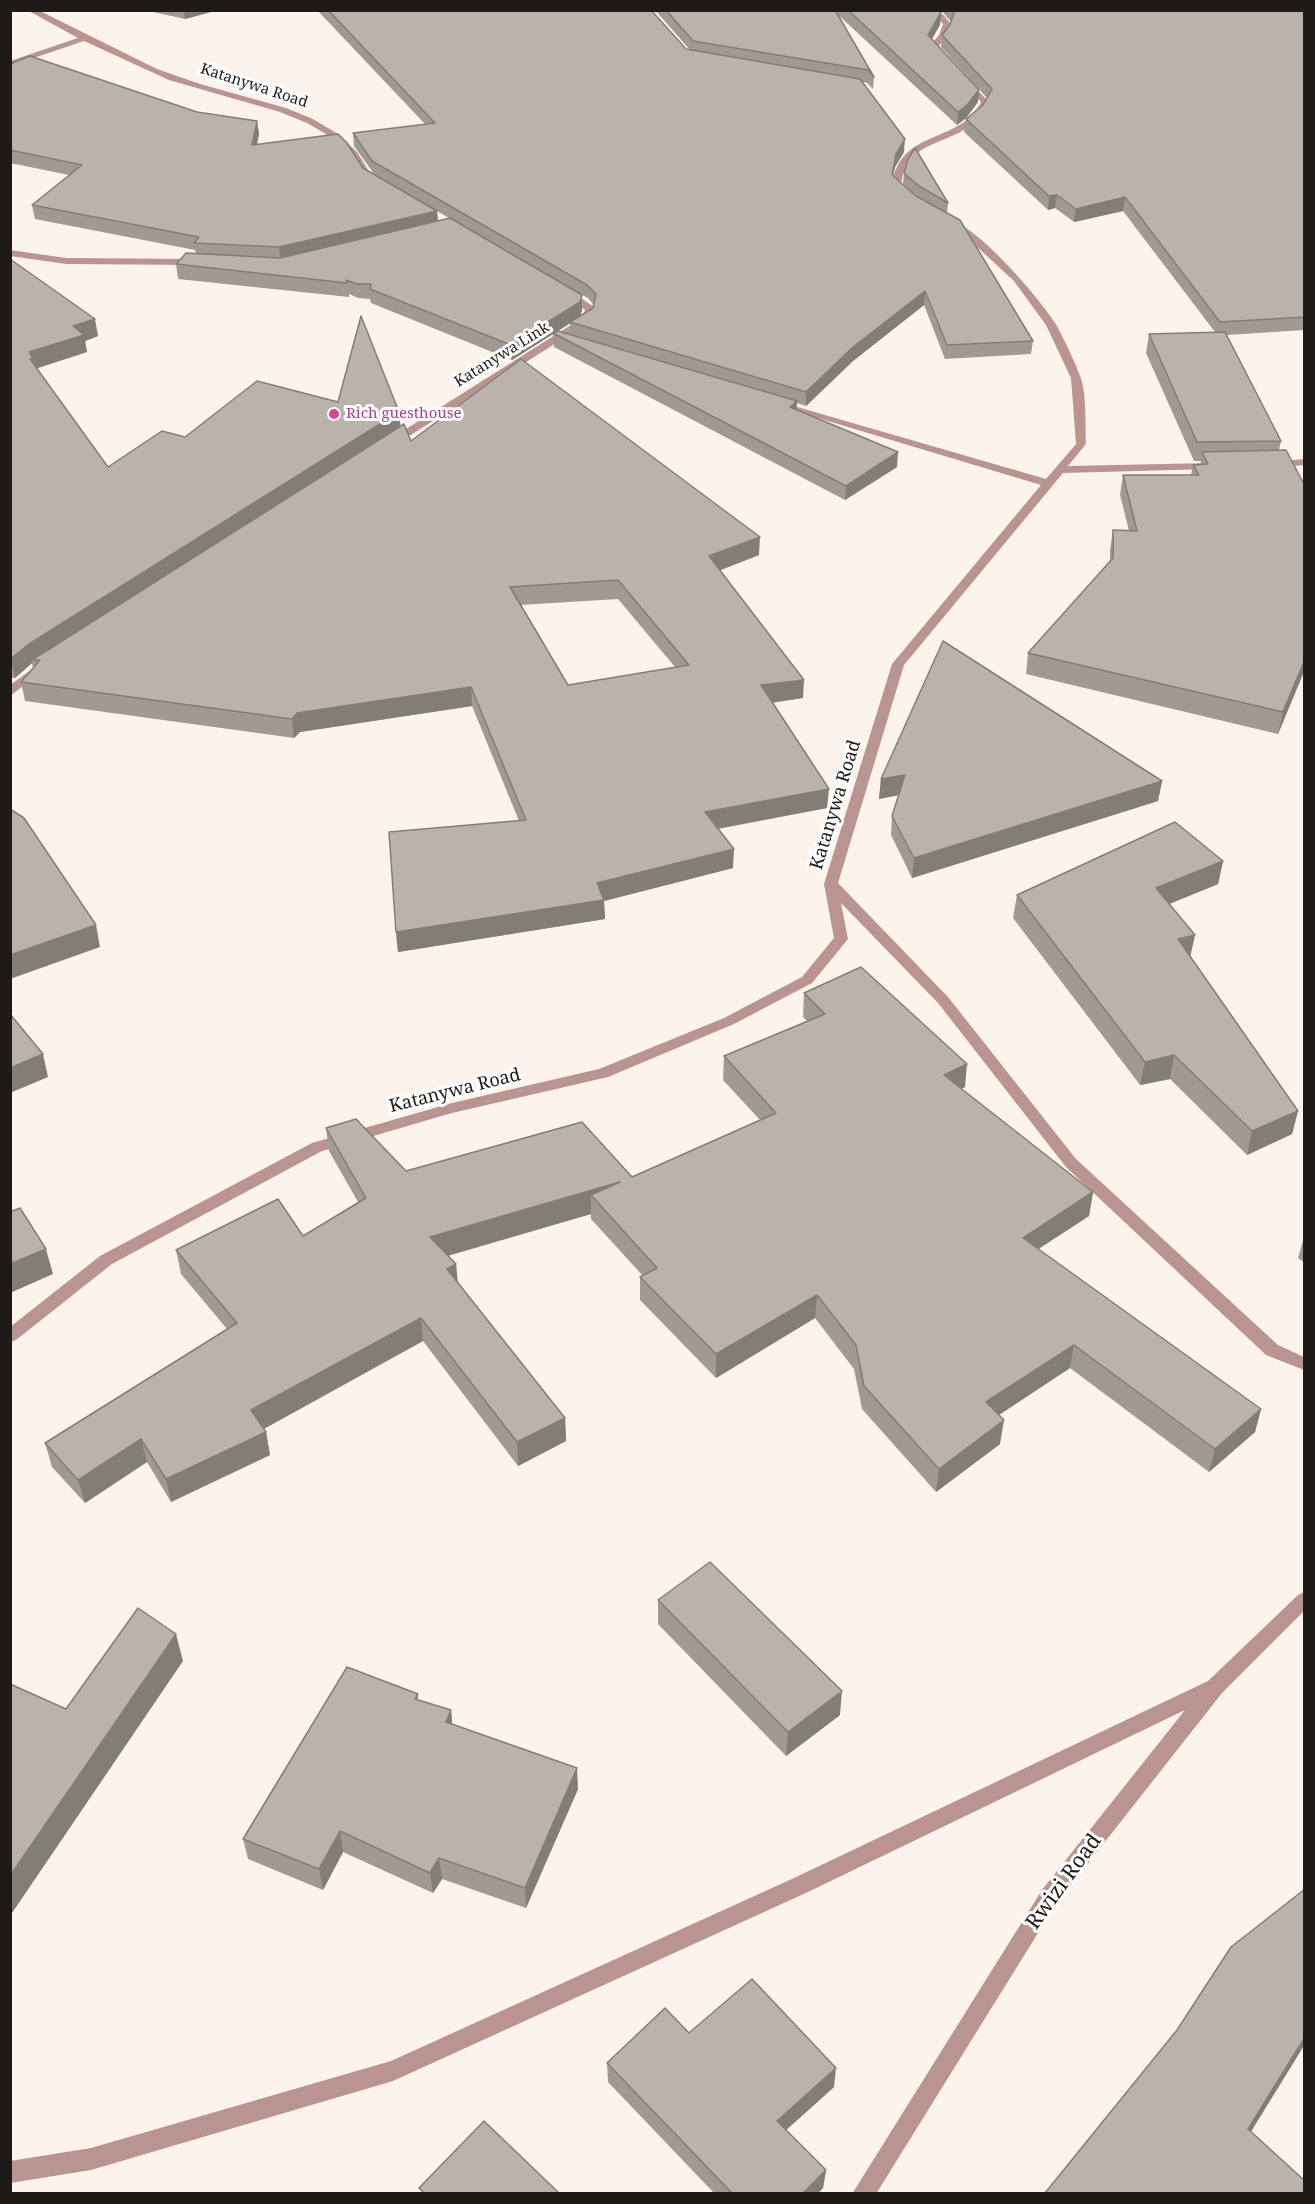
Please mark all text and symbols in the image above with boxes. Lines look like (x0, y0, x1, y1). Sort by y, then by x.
street label: Katanywa Road (198, 60, 310, 112)
street label: Katanywa Link (451, 319, 553, 391)
place label: Rich guesthouse (346, 405, 462, 423)
marker: Rich guesthouse (327, 407, 341, 421)
street label: Katanywa Road (806, 738, 866, 872)
street label: Katanywa Road (387, 1064, 523, 1118)
street label: Rwizi Road (1021, 1829, 1107, 1935)

